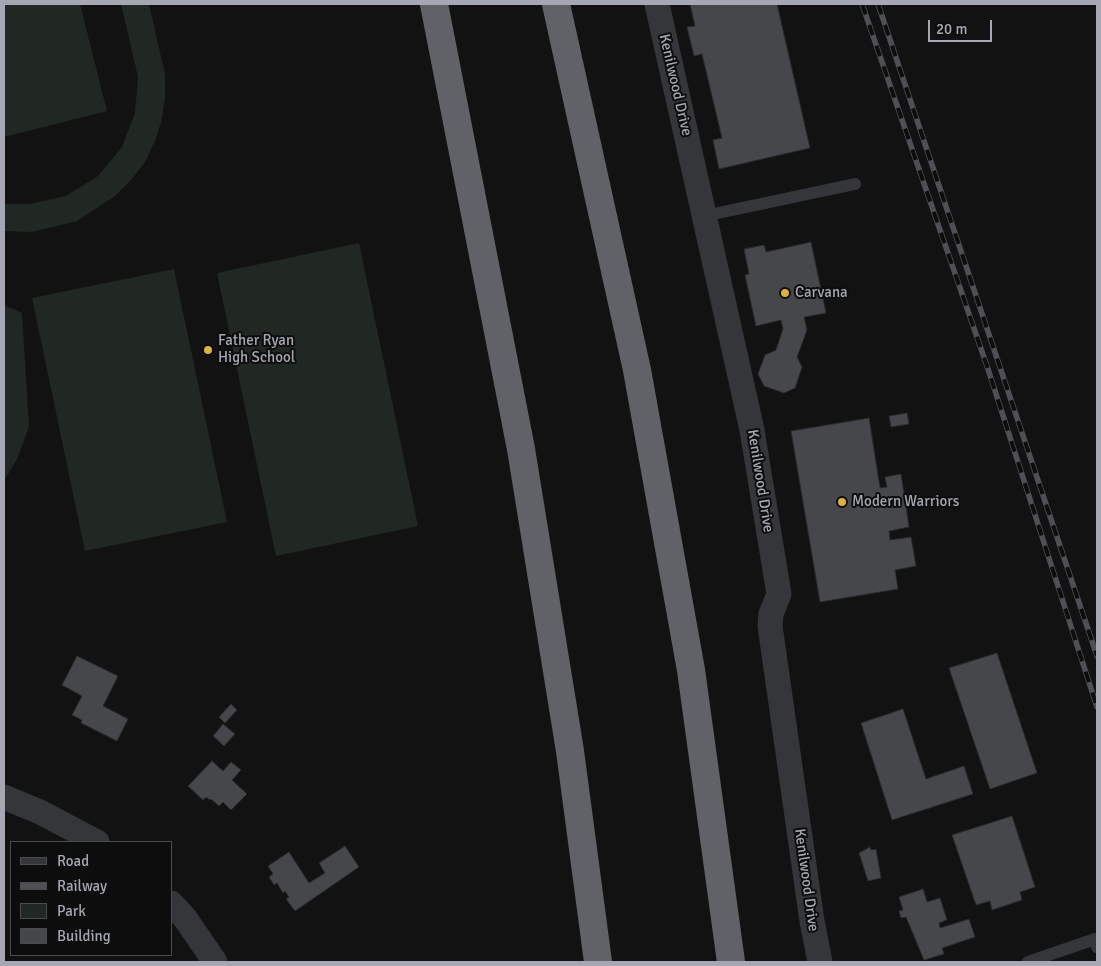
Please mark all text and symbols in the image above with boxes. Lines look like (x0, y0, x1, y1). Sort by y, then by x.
scale bar (931, 10, 995, 42)
text: 20 m (936, 20, 967, 38)
street label: Kenilwood Drive (655, 32, 695, 138)
place label: Carvana (795, 284, 848, 302)
marker: Carvana (779, 287, 791, 299)
place label: Father Ryan High School (218, 332, 295, 367)
marker: Father Ryan High School (202, 344, 214, 356)
street label: Kenilwood Drive (743, 428, 777, 534)
place label: Modern Warriors (852, 493, 959, 511)
marker: Modern Warriors (836, 496, 848, 508)
street label: Kenilwood Drive (790, 827, 822, 933)
legend (10, 841, 172, 956)
text: Road (57, 852, 89, 870)
text: Railway (57, 877, 107, 895)
text: Park (57, 902, 86, 920)
text: Building (57, 927, 111, 945)

